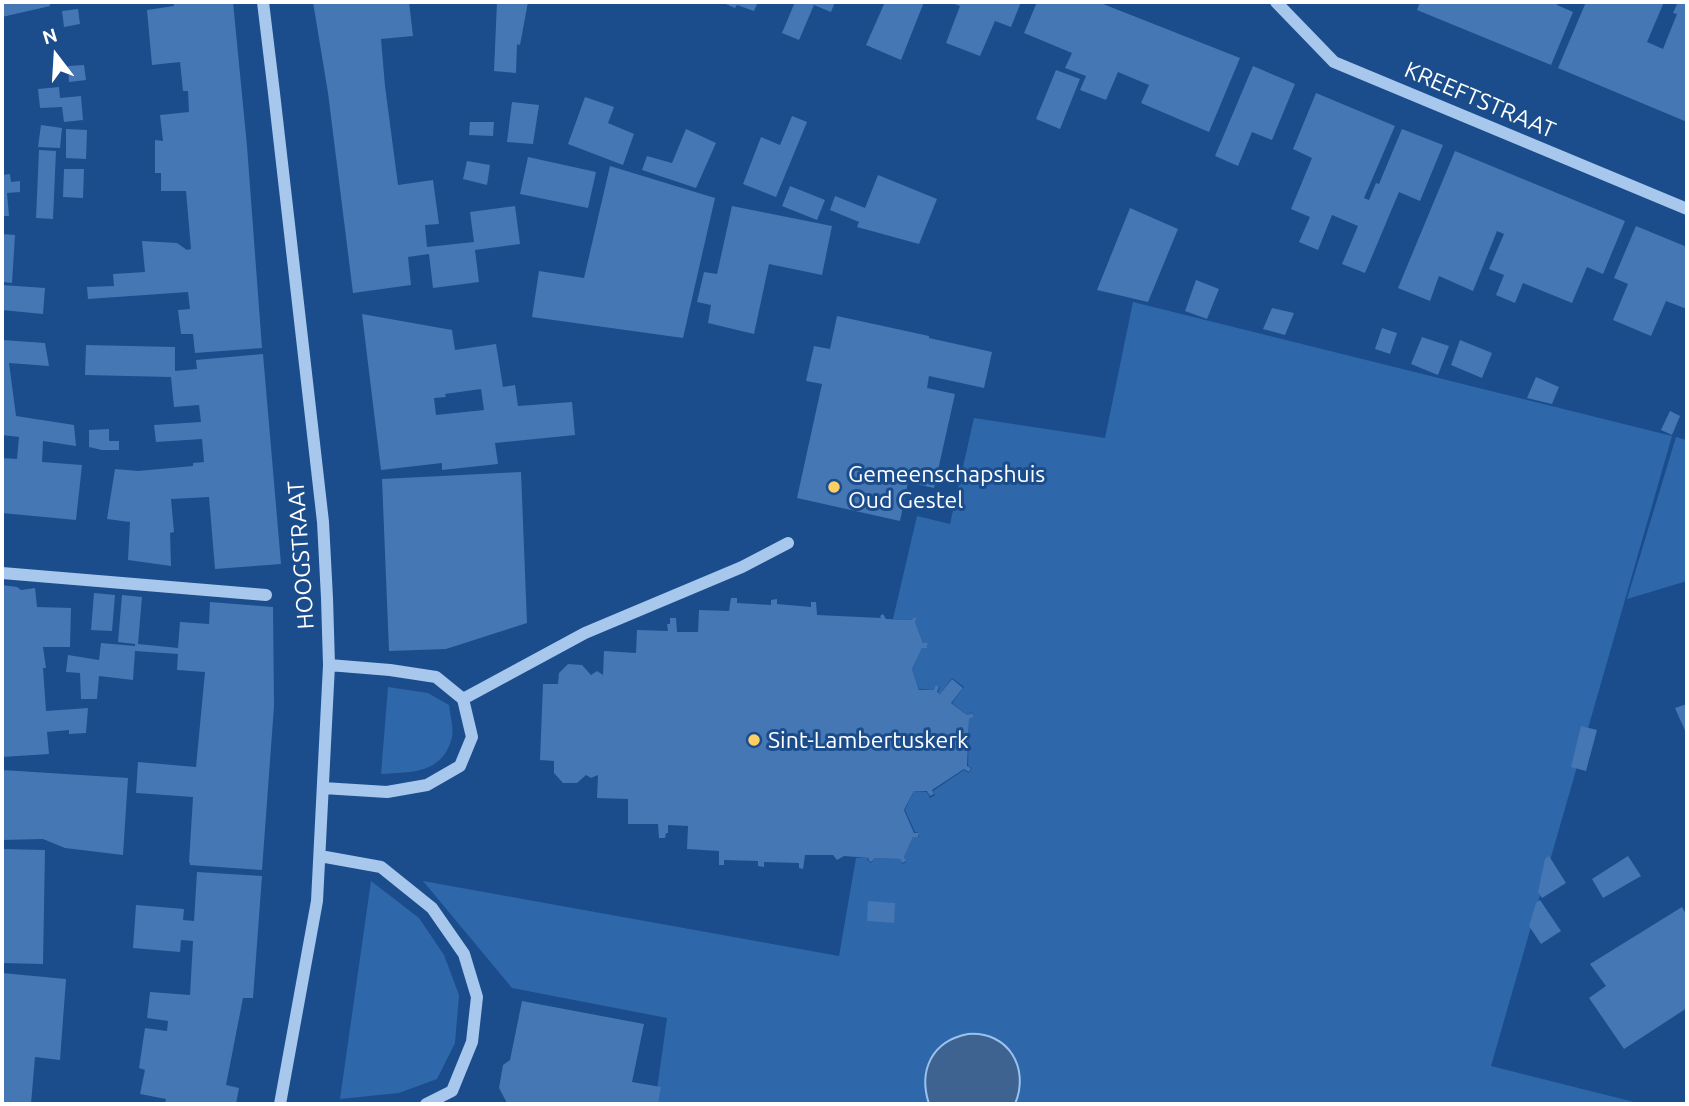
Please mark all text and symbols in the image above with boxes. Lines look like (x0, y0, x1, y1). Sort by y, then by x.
north arrow (21, 21, 91, 91)
text: N (40, 23, 60, 49)
street label: KREEFTSTRAAT (1400, 56, 1560, 144)
place label: Gemeenschapshuis Oud Gestel (848, 460, 1045, 514)
marker: Gemeenschapshuis Oud Gestel (826, 479, 842, 495)
street label: HOOGSTRAAT (282, 480, 320, 630)
place label: Sint-Lambertuskerk (768, 726, 969, 754)
marker: Sint-Lambertuskerk (746, 732, 762, 748)

